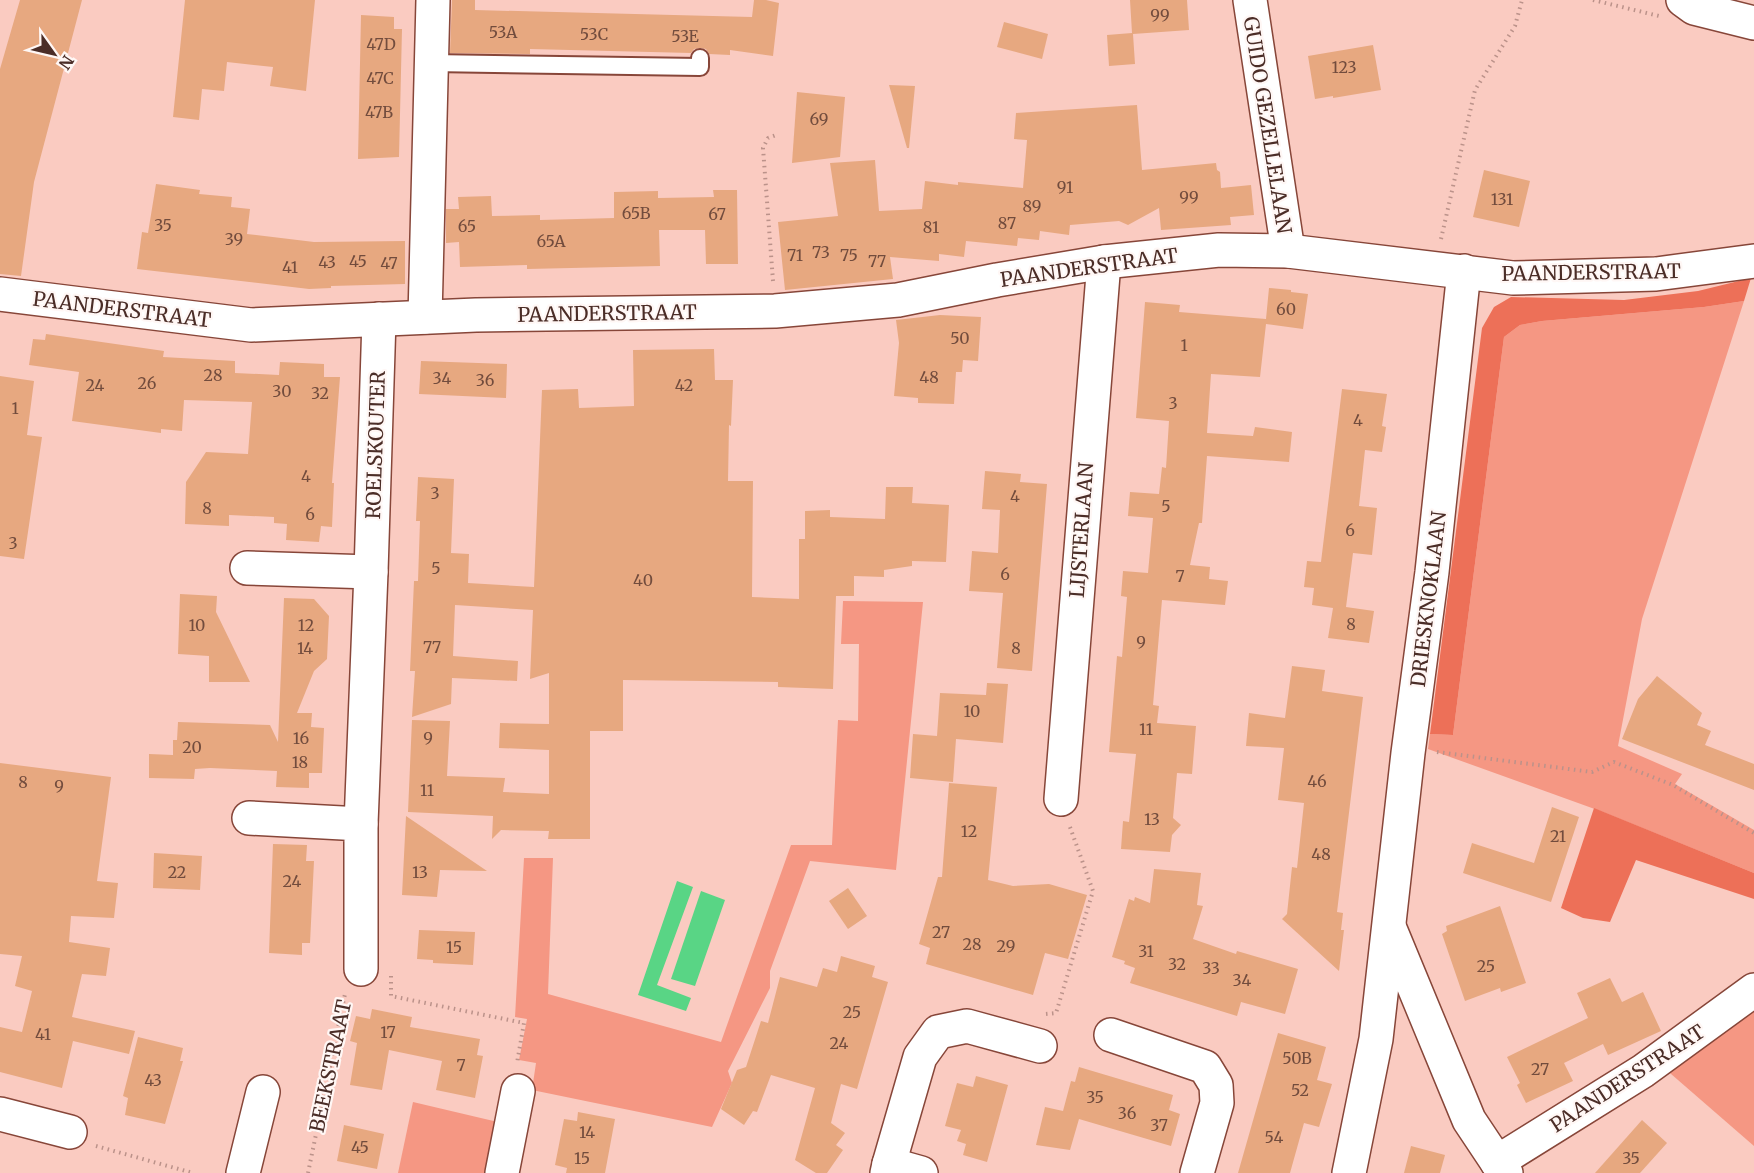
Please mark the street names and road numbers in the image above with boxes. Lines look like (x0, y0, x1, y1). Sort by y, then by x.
street label: GUIDO GEZELLELAAN (1238, 15, 1298, 236)
street label: PAANDERSTRAAT (998, 242, 1180, 292)
street label: PAANDERSTRAAT (1501, 258, 1681, 286)
street label: PAANDERSTRAAT (31, 286, 213, 332)
street label: PAANDERSTRAAT (517, 299, 697, 327)
street label: ROELSKOUTER (360, 370, 390, 520)
street label: LIJSTERLAAN (1064, 461, 1098, 599)
street label: DRIESKNOKLAAN (1405, 509, 1451, 688)
street label: BEEKSTRAAT (304, 997, 356, 1135)
street label: PAANDERSTRAAT (1545, 1019, 1709, 1137)

